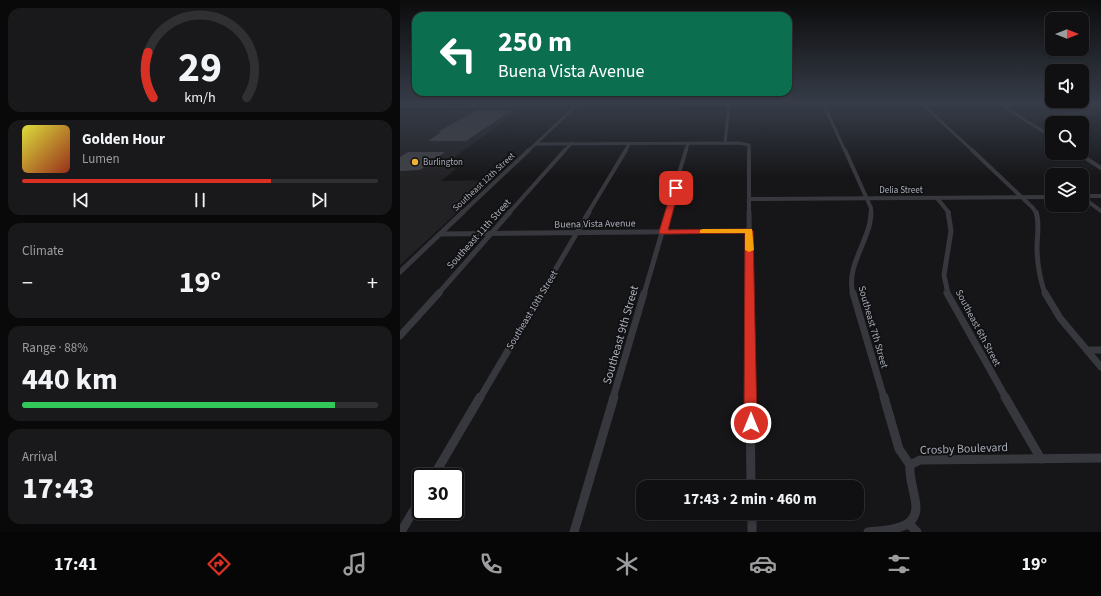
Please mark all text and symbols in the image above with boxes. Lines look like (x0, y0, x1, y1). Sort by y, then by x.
north arrow (1045, 12, 1089, 56)
map controls (1045, 12, 1089, 212)
text: 250 m (498, 22, 572, 62)
icon: left (432, 28, 484, 80)
text: 29 (178, 38, 222, 98)
text: Buena Vista Avenue (498, 59, 645, 84)
button: sound (1045, 64, 1089, 108)
text: km/h (184, 87, 216, 108)
button: search (1045, 116, 1089, 160)
text: Golden Hour (82, 129, 165, 150)
text: Lumen (82, 150, 120, 168)
street label: Southeast 12th Street (450, 150, 518, 214)
place label: Burlington (423, 156, 463, 169)
marker: Burlington (410, 157, 420, 167)
button: layers (1045, 168, 1089, 212)
pin (659, 171, 693, 205)
icon: arrive (665, 177, 687, 199)
street label: Delia Street (879, 184, 923, 197)
icon: previous (70, 189, 92, 211)
icon: pause (189, 189, 211, 211)
icon: next (308, 189, 330, 211)
street label: Southeast 11th Street (444, 195, 515, 272)
street label: Buena Vista Avenue (554, 216, 636, 232)
text: Climate (22, 242, 64, 260)
text: 19° (179, 261, 221, 304)
text: − (22, 267, 33, 299)
text: + (367, 267, 378, 299)
street label: Southeast 10th Street (503, 267, 562, 352)
street label: Southeast 9th Street (599, 284, 643, 386)
street label: Southeast 7th Street (855, 284, 892, 370)
street label: Southeast 6th Street (952, 287, 1004, 369)
text: Range · 88% (22, 339, 88, 357)
text: 440 km (22, 358, 118, 401)
position arrow (730, 402, 772, 444)
street label: Crosby Boulevard (920, 439, 1008, 459)
text: Arrival (22, 448, 57, 466)
text: 17:43 (22, 467, 94, 510)
speed limit sign: 30 (412, 468, 464, 520)
text: 17:43 · 2 min · 460 m (683, 489, 817, 510)
icon: directions (205, 550, 233, 578)
icon: music (341, 550, 369, 578)
icon: phone (477, 550, 505, 578)
icon: climate (613, 550, 641, 578)
icon: car (749, 550, 777, 578)
icon: filters (885, 550, 913, 578)
text: 17:41 (54, 552, 97, 577)
text: 19° (1021, 552, 1047, 577)

